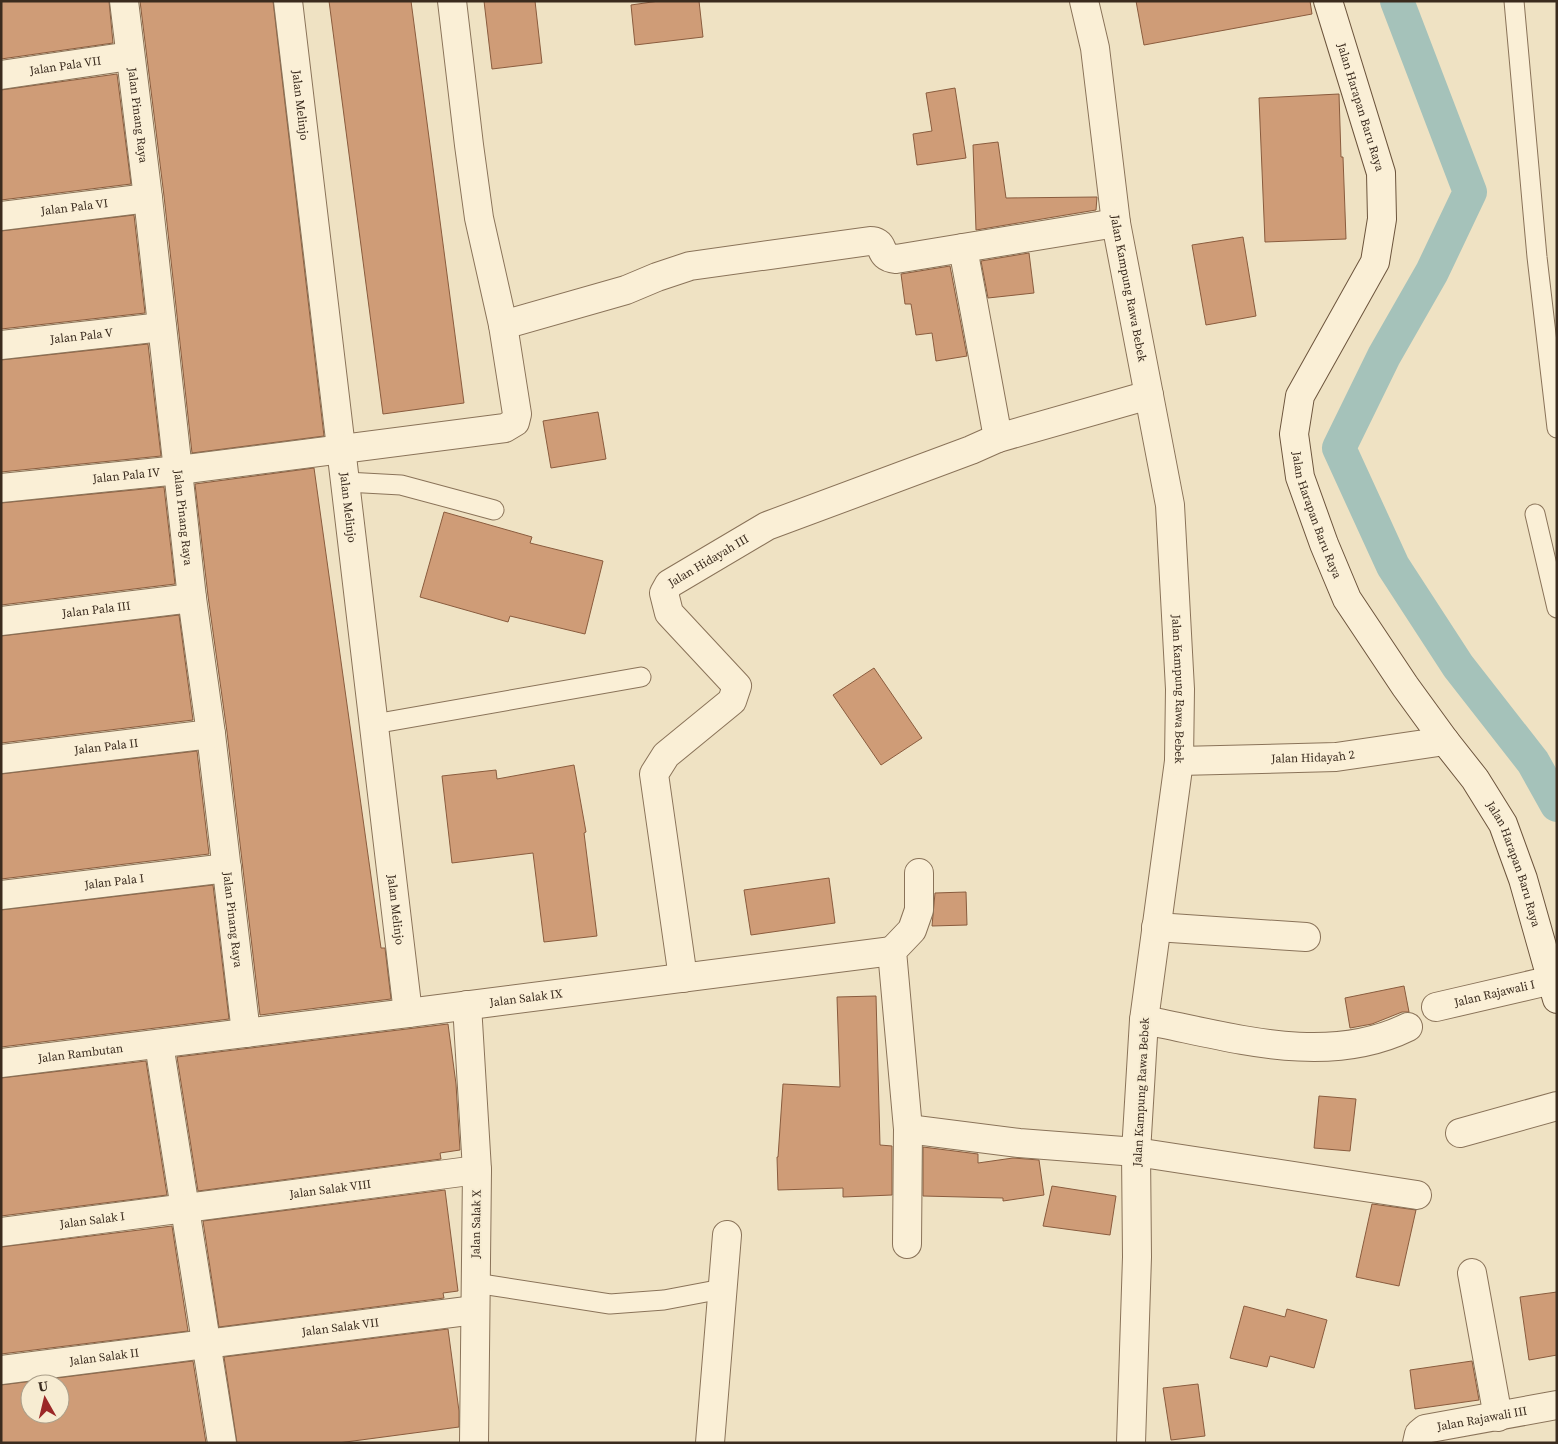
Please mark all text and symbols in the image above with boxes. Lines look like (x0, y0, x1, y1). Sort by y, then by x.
street label: Jalan Harapan Baru Raya (1333, 40, 1388, 174)
street label: Jalan Pala VII (27, 52, 102, 79)
street label: Jalan Pinang Raya (124, 65, 152, 165)
street label: Jalan Melinjo (288, 68, 313, 142)
street label: Jalan Pala VI (39, 195, 109, 219)
street label: Jalan Kampung Rawa Bebek (1107, 213, 1150, 364)
street label: Jalan Pala V (48, 325, 114, 348)
street label: Jalan Harapan Baru Raya (1288, 449, 1346, 582)
street label: Jalan Pala IV (91, 464, 161, 487)
street label: Jalan Pinang Raya (170, 468, 196, 567)
street label: Jalan Melinjo (336, 470, 360, 544)
street label: Jalan Hidayah III (664, 531, 752, 591)
street label: Jalan Pala III (60, 597, 131, 622)
street label: Jalan Kampung Rawa Bebek (1168, 613, 1188, 764)
street label: Jalan Pala II (72, 735, 139, 758)
street label: Jalan Hidayah 2 (1270, 746, 1356, 767)
street label: Jalan Harapan Baru Raya (1482, 797, 1544, 930)
street label: Jalan Pala I (83, 870, 145, 893)
street label: Jalan Pinang Raya (219, 870, 246, 969)
street label: Jalan Melinjo (384, 873, 408, 946)
street label: Jalan Rajawali I (1451, 976, 1536, 1011)
street label: Jalan Salak IX (488, 985, 564, 1011)
street label: Jalan Kampung Rawa Bebek (1129, 1017, 1153, 1168)
street label: Jalan Rambutan (36, 1040, 124, 1067)
street label: Jalan Salak VIII (287, 1176, 372, 1202)
street label: Jalan Salak X (467, 1189, 485, 1260)
street label: Jalan Salak I (58, 1208, 126, 1232)
street label: Jalan Salak VII (300, 1314, 380, 1340)
street label: Jalan Salak II (67, 1345, 140, 1369)
north arrow (20, 1374, 70, 1424)
text: U (37, 1376, 50, 1397)
street label: Jalan Rajawali III (1435, 1403, 1528, 1435)

